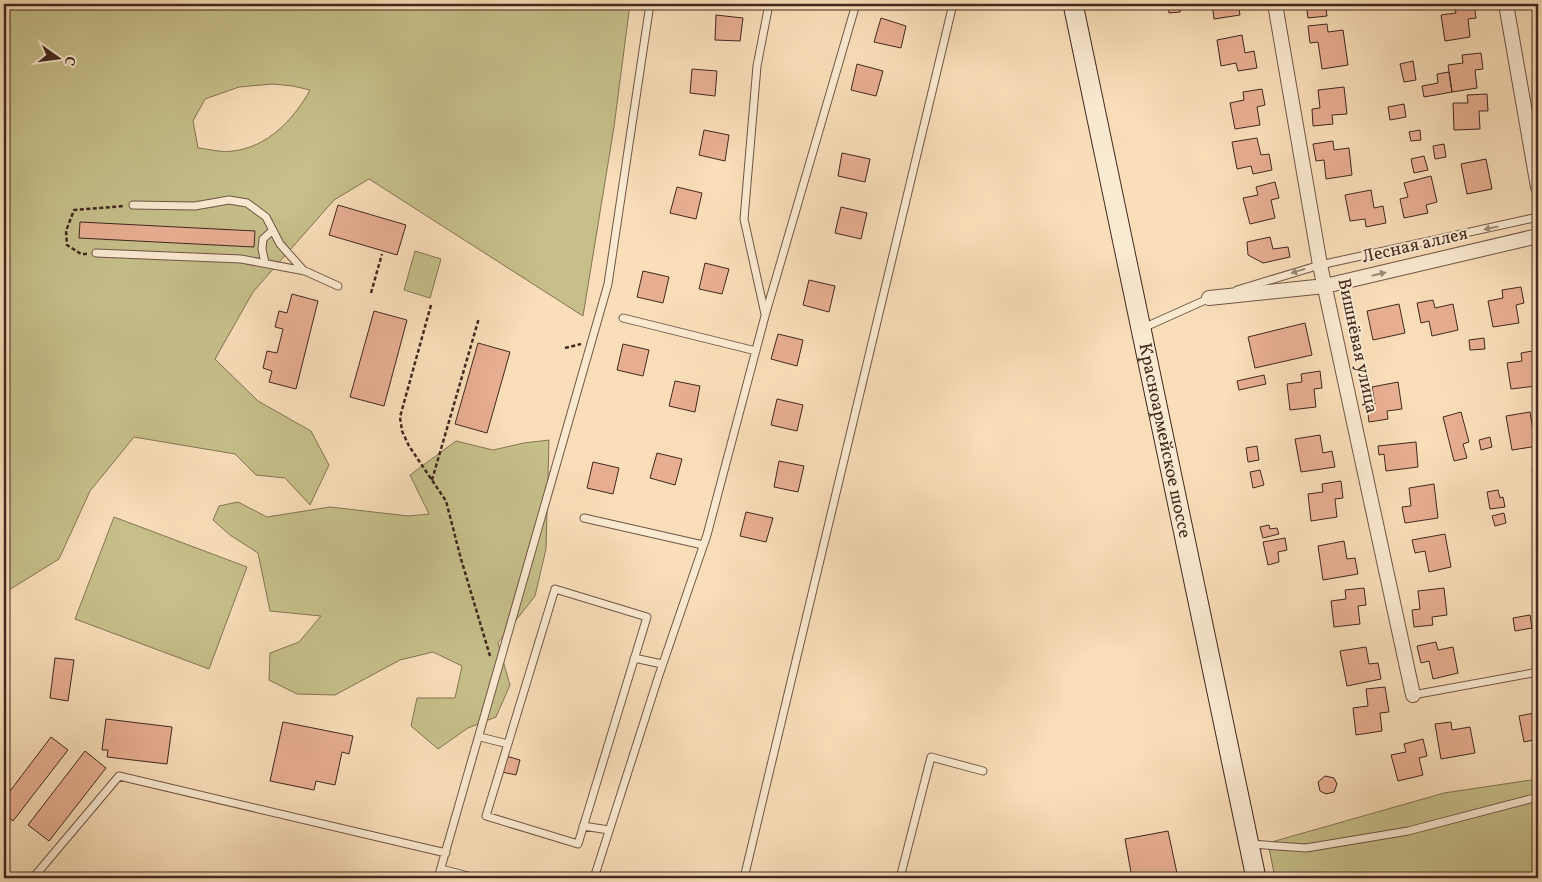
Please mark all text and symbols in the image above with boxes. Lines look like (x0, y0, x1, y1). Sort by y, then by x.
north arrow (32, 32, 82, 82)
text: С (59, 54, 79, 67)
street label: Лесная аллея (1359, 222, 1471, 270)
one-way arrow (1483, 224, 1498, 232)
one-way arrow (1290, 268, 1305, 276)
one-way arrow (1371, 270, 1386, 278)
street label: Вишнёвая улица (1331, 276, 1384, 416)
street label: Красноармейское шоссе (1132, 341, 1197, 540)

